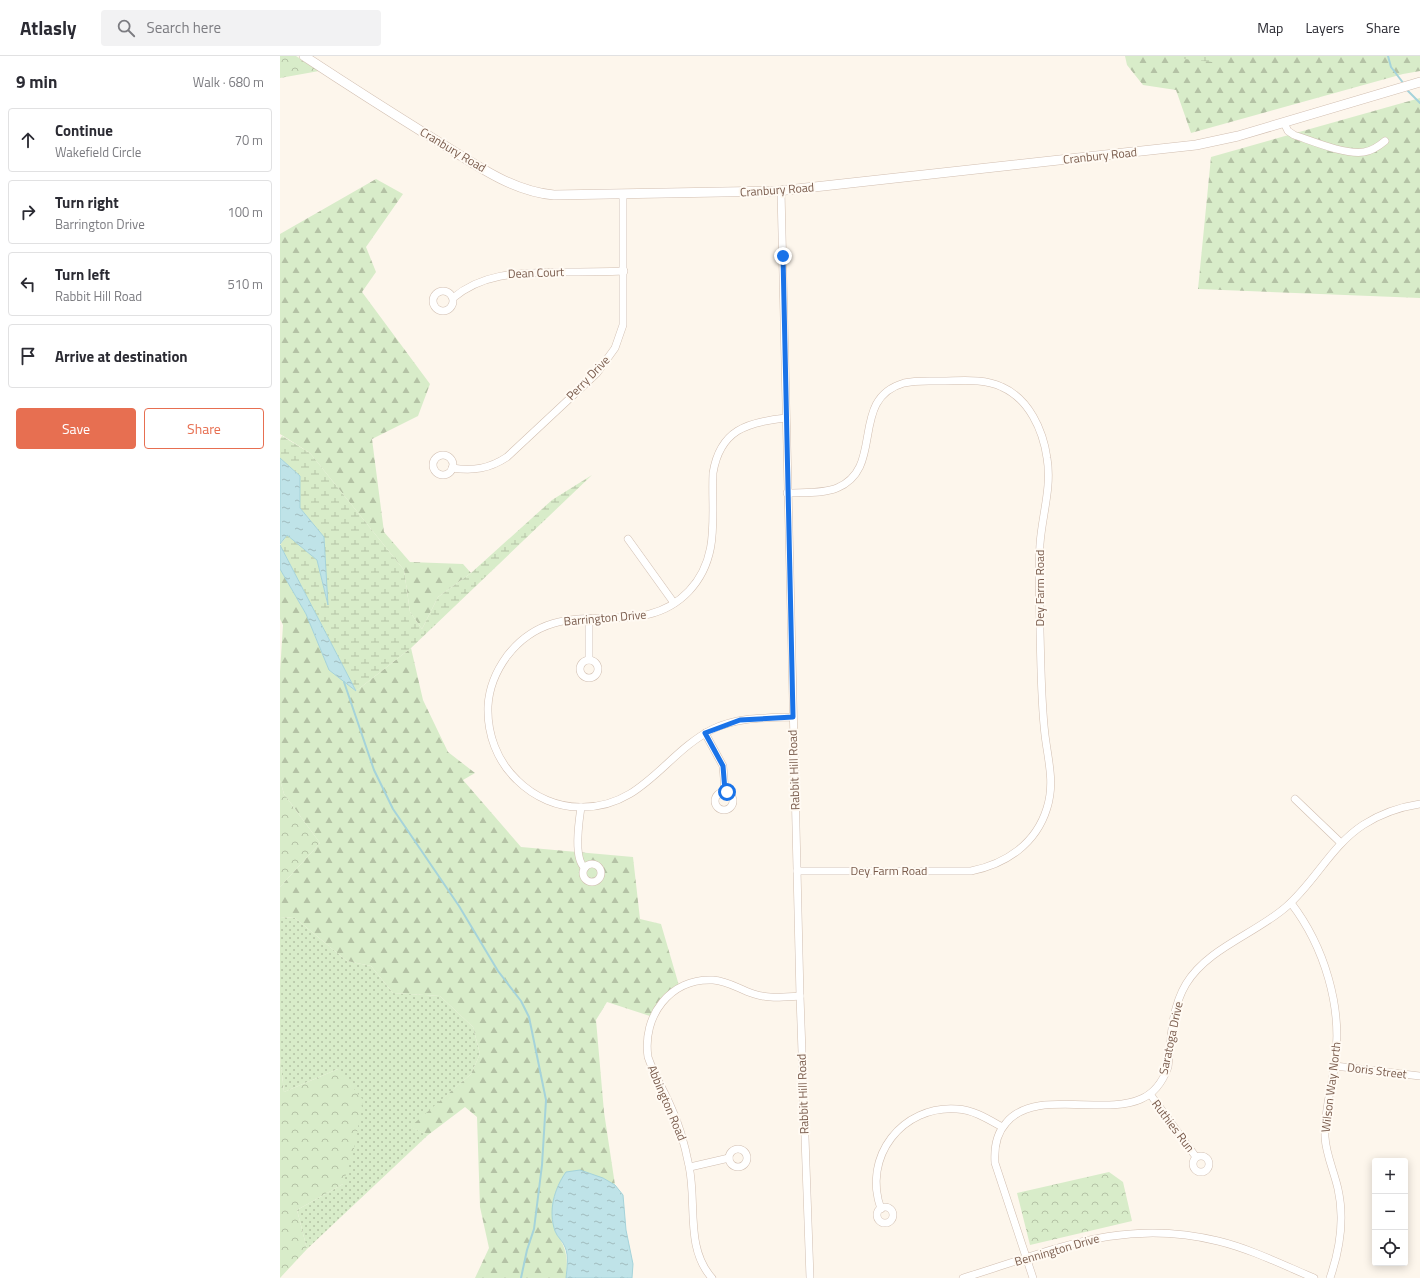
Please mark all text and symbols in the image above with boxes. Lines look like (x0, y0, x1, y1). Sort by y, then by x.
search box (101, 10, 381, 46)
text: Atlasly (20, 13, 77, 42)
text: Search here (147, 16, 221, 39)
icon: search (115, 17, 137, 39)
text: Map (1257, 17, 1283, 38)
text: Layers (1305, 17, 1344, 38)
text: Share (1366, 17, 1400, 38)
text: 9 min (16, 69, 57, 95)
text: Walk · 680 m (193, 72, 264, 92)
text: Continue (55, 119, 113, 142)
street label: Cranbury Road (417, 122, 490, 177)
icon: ahead (17, 129, 39, 151)
text: 70 m (235, 130, 263, 150)
text: Wakefield Circle (55, 142, 141, 162)
street label: Cranbury Road (1062, 142, 1138, 169)
street label: Cranbury Road (739, 177, 815, 202)
text: Turn right (55, 191, 119, 214)
icon: right (17, 201, 39, 223)
text: 100 m (227, 202, 263, 222)
text: Barrington Drive (55, 214, 145, 234)
route end (774, 247, 792, 265)
street label: Dean Court (507, 262, 565, 283)
text: Turn left (55, 263, 110, 286)
icon: left (17, 273, 39, 295)
text: 510 m (227, 274, 263, 294)
text: Rabbit Hill Road (55, 286, 142, 306)
icon: arrive (17, 345, 39, 367)
text: Arrive at destination (55, 345, 188, 368)
street label: Perry Drive (561, 351, 614, 404)
button: Save (16, 408, 136, 449)
button: Share (144, 408, 264, 449)
street label: Dey Farm Road (1030, 550, 1049, 626)
street label: Barrington Drive (563, 604, 647, 631)
street label: Rabbit Hill Road (783, 730, 804, 811)
route start (718, 783, 736, 801)
street label: Dey Farm Road (851, 861, 927, 880)
street label: Saratoga Drive (1153, 1000, 1188, 1076)
street label: Wilson Way North (1316, 1041, 1345, 1133)
street label: Rabbit Hill Road (792, 1054, 813, 1135)
street label: Doris Street (1346, 1057, 1409, 1084)
street label: Abbington Road (643, 1062, 692, 1144)
street label: Ruthies Run (1147, 1095, 1199, 1156)
map controls (1372, 1158, 1408, 1266)
button: + (1372, 1158, 1408, 1194)
button: − (1372, 1194, 1408, 1230)
street label: Bennington Drive (1012, 1228, 1102, 1271)
button: locate (1372, 1230, 1408, 1266)

